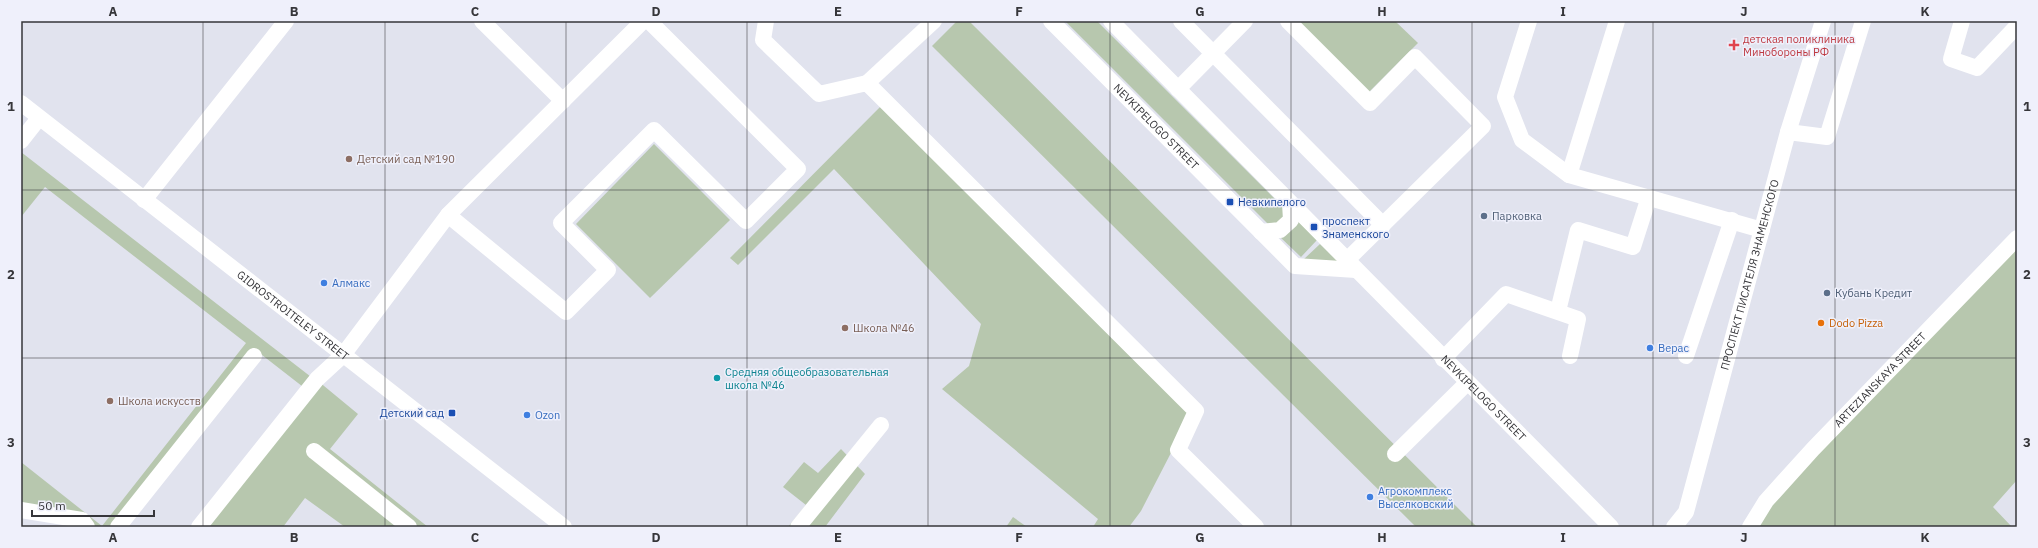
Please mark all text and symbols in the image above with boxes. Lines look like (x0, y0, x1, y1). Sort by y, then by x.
text: A (109, 3, 118, 20)
text: B (290, 3, 299, 20)
text: C (471, 3, 480, 20)
text: D (651, 3, 661, 20)
text: E (834, 3, 842, 20)
text: F (1015, 3, 1023, 20)
text: G (1195, 3, 1205, 20)
text: H (1377, 3, 1387, 20)
text: I (1560, 3, 1566, 20)
text: J (1740, 3, 1748, 20)
text: K (1920, 3, 1930, 20)
place label: детская поликлиника Минобороны РФ (1743, 32, 1855, 59)
marker: детская поликлиника Минобороны РФ (1728, 39, 1740, 51)
street label: NEVKIPELOGO STREET (1111, 81, 1202, 173)
text: 1 (7, 98, 15, 115)
text: 1 (2023, 98, 2031, 115)
place label: Детский сад №190 (357, 152, 455, 166)
marker: Детский сад №190 (344, 154, 354, 164)
street label: ПРОСПЕКТ ПИСАТЕЛЯ ЗНАМЕНСКОГО (1717, 178, 1782, 371)
place label: Невкипелого (1238, 195, 1306, 209)
marker: Невкипелого (1225, 197, 1235, 207)
place label: Парковка (1492, 209, 1542, 223)
marker: Парковка (1479, 211, 1489, 221)
place label: проспект Знаменского (1322, 214, 1389, 241)
marker: проспект Знаменского (1309, 222, 1319, 232)
text: 2 (7, 266, 15, 283)
text: 2 (2023, 266, 2031, 283)
street label: GIDROSTROITELEY STREET (234, 267, 352, 364)
place label: Алмакс (332, 276, 371, 290)
marker: Алмакс (319, 278, 329, 288)
place label: Кубань Кредит (1835, 286, 1912, 300)
marker: Кубань Кредит (1822, 288, 1832, 298)
place label: Dodo Pizza (1829, 316, 1883, 330)
marker: Dodo Pizza (1816, 318, 1826, 328)
place label: Школа №46 (853, 321, 915, 335)
marker: Школа №46 (840, 323, 850, 333)
street label: ARTEZIANSKAYA STREET (1831, 329, 1929, 430)
place label: Верас (1658, 341, 1689, 355)
marker: Верас (1645, 343, 1655, 353)
street label: NEVKIPELOGO STREET (1438, 352, 1529, 444)
place label: Средняя общеобразовательная школа №46 (725, 365, 889, 392)
marker: Средняя общеобразовательная школа №46 (712, 373, 722, 383)
place label: Школа искусств (118, 394, 201, 408)
marker: Школа искусств (105, 396, 115, 406)
place label: Детский сад (380, 406, 444, 420)
marker: Детский сад (447, 408, 457, 418)
place label: Ozon (535, 408, 560, 422)
marker: Ozon (522, 410, 532, 420)
text: 3 (7, 434, 15, 451)
text: 3 (2023, 434, 2031, 451)
place label: Агрокомплекс Выселковский (1378, 484, 1454, 511)
scale bar (32, 492, 154, 518)
marker: Агрокомплекс Выселковский (1365, 492, 1375, 502)
text: 50 m (38, 498, 66, 513)
text: A (109, 529, 118, 546)
text: B (290, 529, 299, 546)
text: C (471, 529, 480, 546)
text: D (651, 529, 661, 546)
text: E (834, 529, 842, 546)
text: F (1015, 529, 1023, 546)
text: G (1195, 529, 1205, 546)
text: H (1377, 529, 1387, 546)
text: I (1560, 529, 1566, 546)
text: J (1740, 529, 1748, 546)
text: K (1920, 529, 1930, 546)

